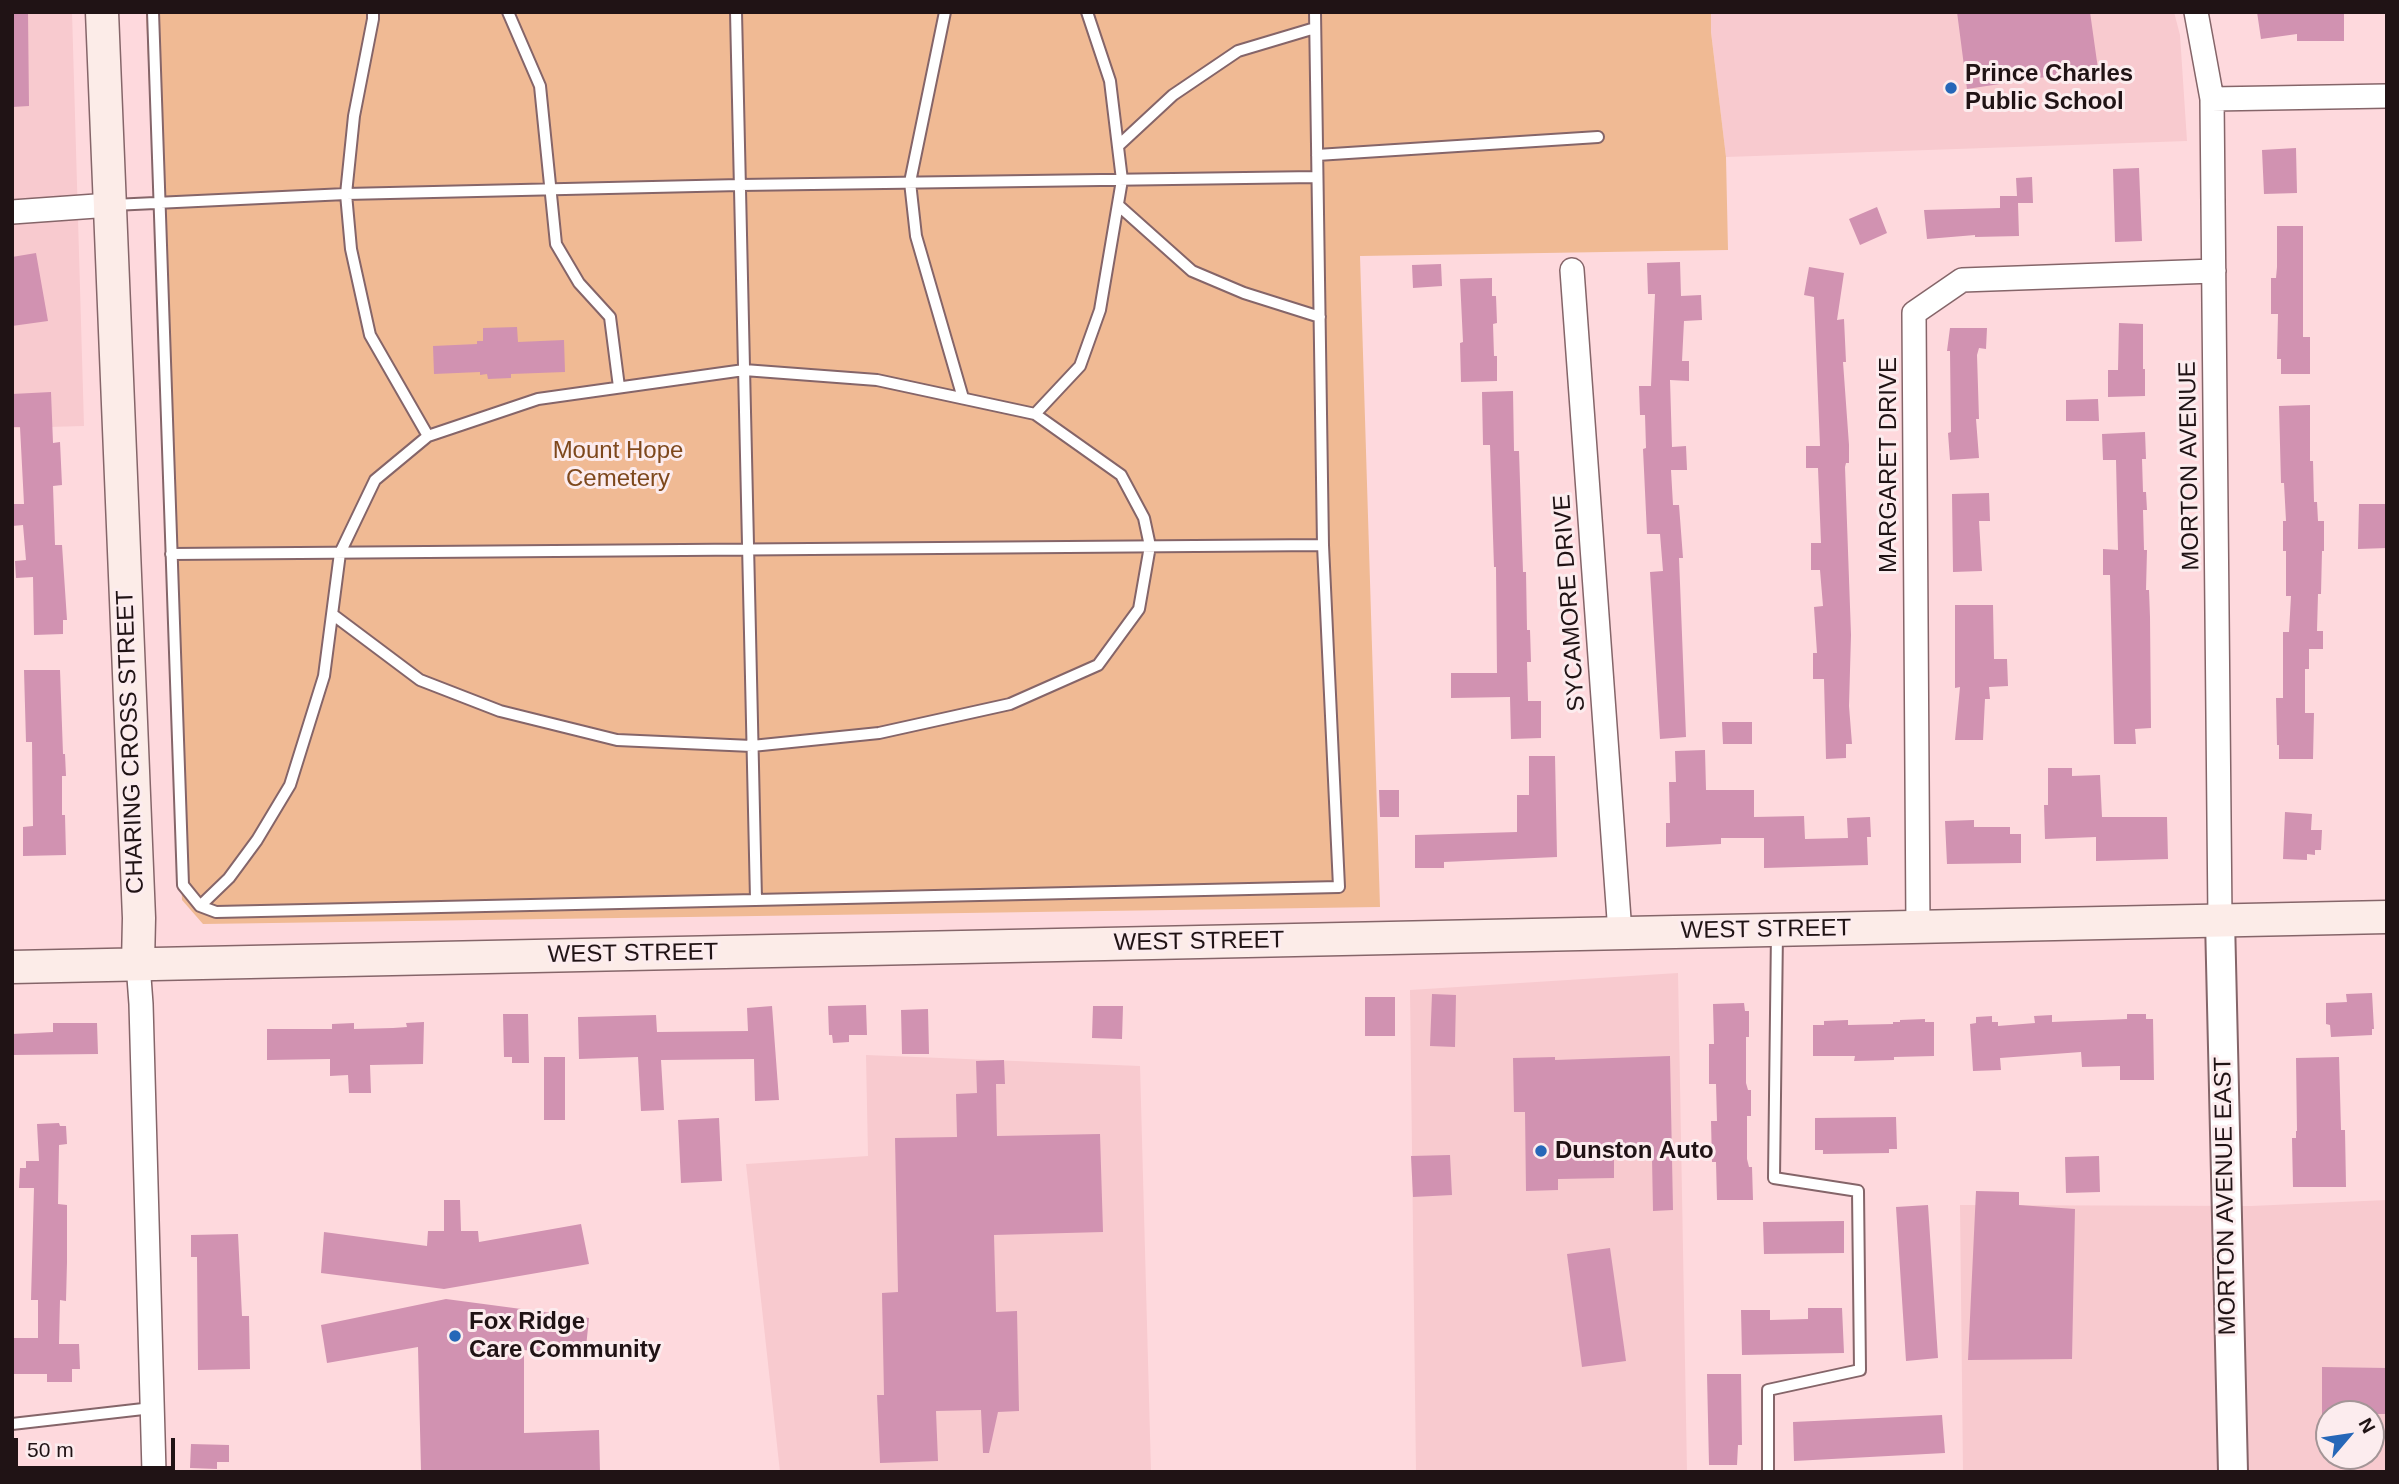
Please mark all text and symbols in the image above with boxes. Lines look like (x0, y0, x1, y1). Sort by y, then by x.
place label: Prince Charles Public School (1965, 60, 2133, 116)
marker: Prince Charles Public School (1943, 80, 1959, 96)
street label: MARGARET DRIVE (1875, 357, 1903, 573)
street label: MORTON AVENUE (2174, 361, 2206, 571)
park label: Mount Hope Cemetery (553, 437, 683, 493)
street label: SYCAMORE DRIVE (1548, 494, 1592, 712)
street label: CHARING CROSS STREET (111, 590, 151, 894)
street label: WEST STREET (1680, 914, 1852, 946)
street label: WEST STREET (1113, 926, 1285, 958)
street label: WEST STREET (547, 938, 719, 970)
street label: MORTON AVENUE EAST (2209, 1056, 2243, 1336)
place label: Dunston Auto (1555, 1137, 1714, 1165)
marker: Dunston Auto (1533, 1143, 1549, 1159)
place label: Fox Ridge Care Community (469, 1308, 661, 1364)
marker: Fox Ridge Care Community (447, 1328, 463, 1344)
north arrow (2315, 1400, 2385, 1470)
text: N (2355, 1414, 2380, 1437)
scale bar (18, 1424, 178, 1468)
text: 50 m (27, 1438, 74, 1461)

